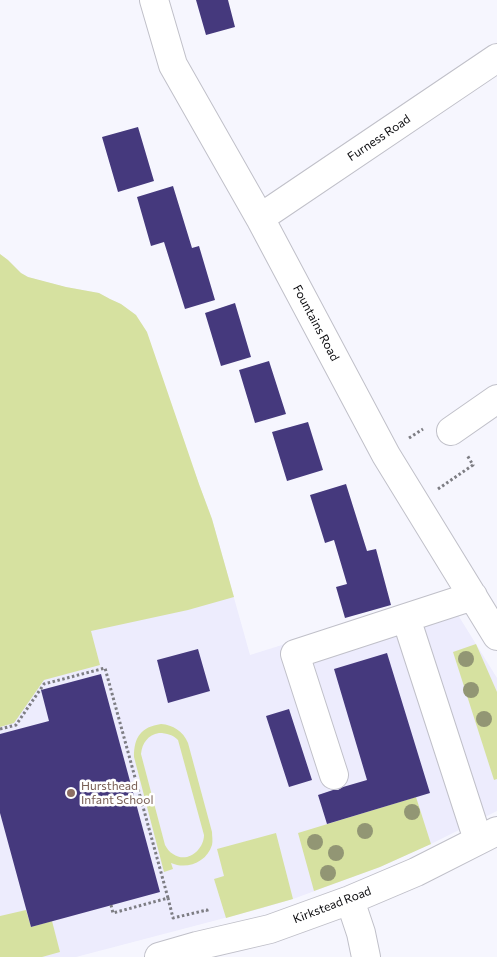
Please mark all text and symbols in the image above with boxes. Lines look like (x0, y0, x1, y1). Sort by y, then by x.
street label: Furness Road (345, 112, 413, 164)
street label: Fountains Road (290, 282, 342, 364)
place label: Hursthead Infant School (81, 779, 153, 807)
marker: Hursthead Infant School (65, 787, 77, 799)
street label: Kirkstead Road (291, 883, 373, 927)

